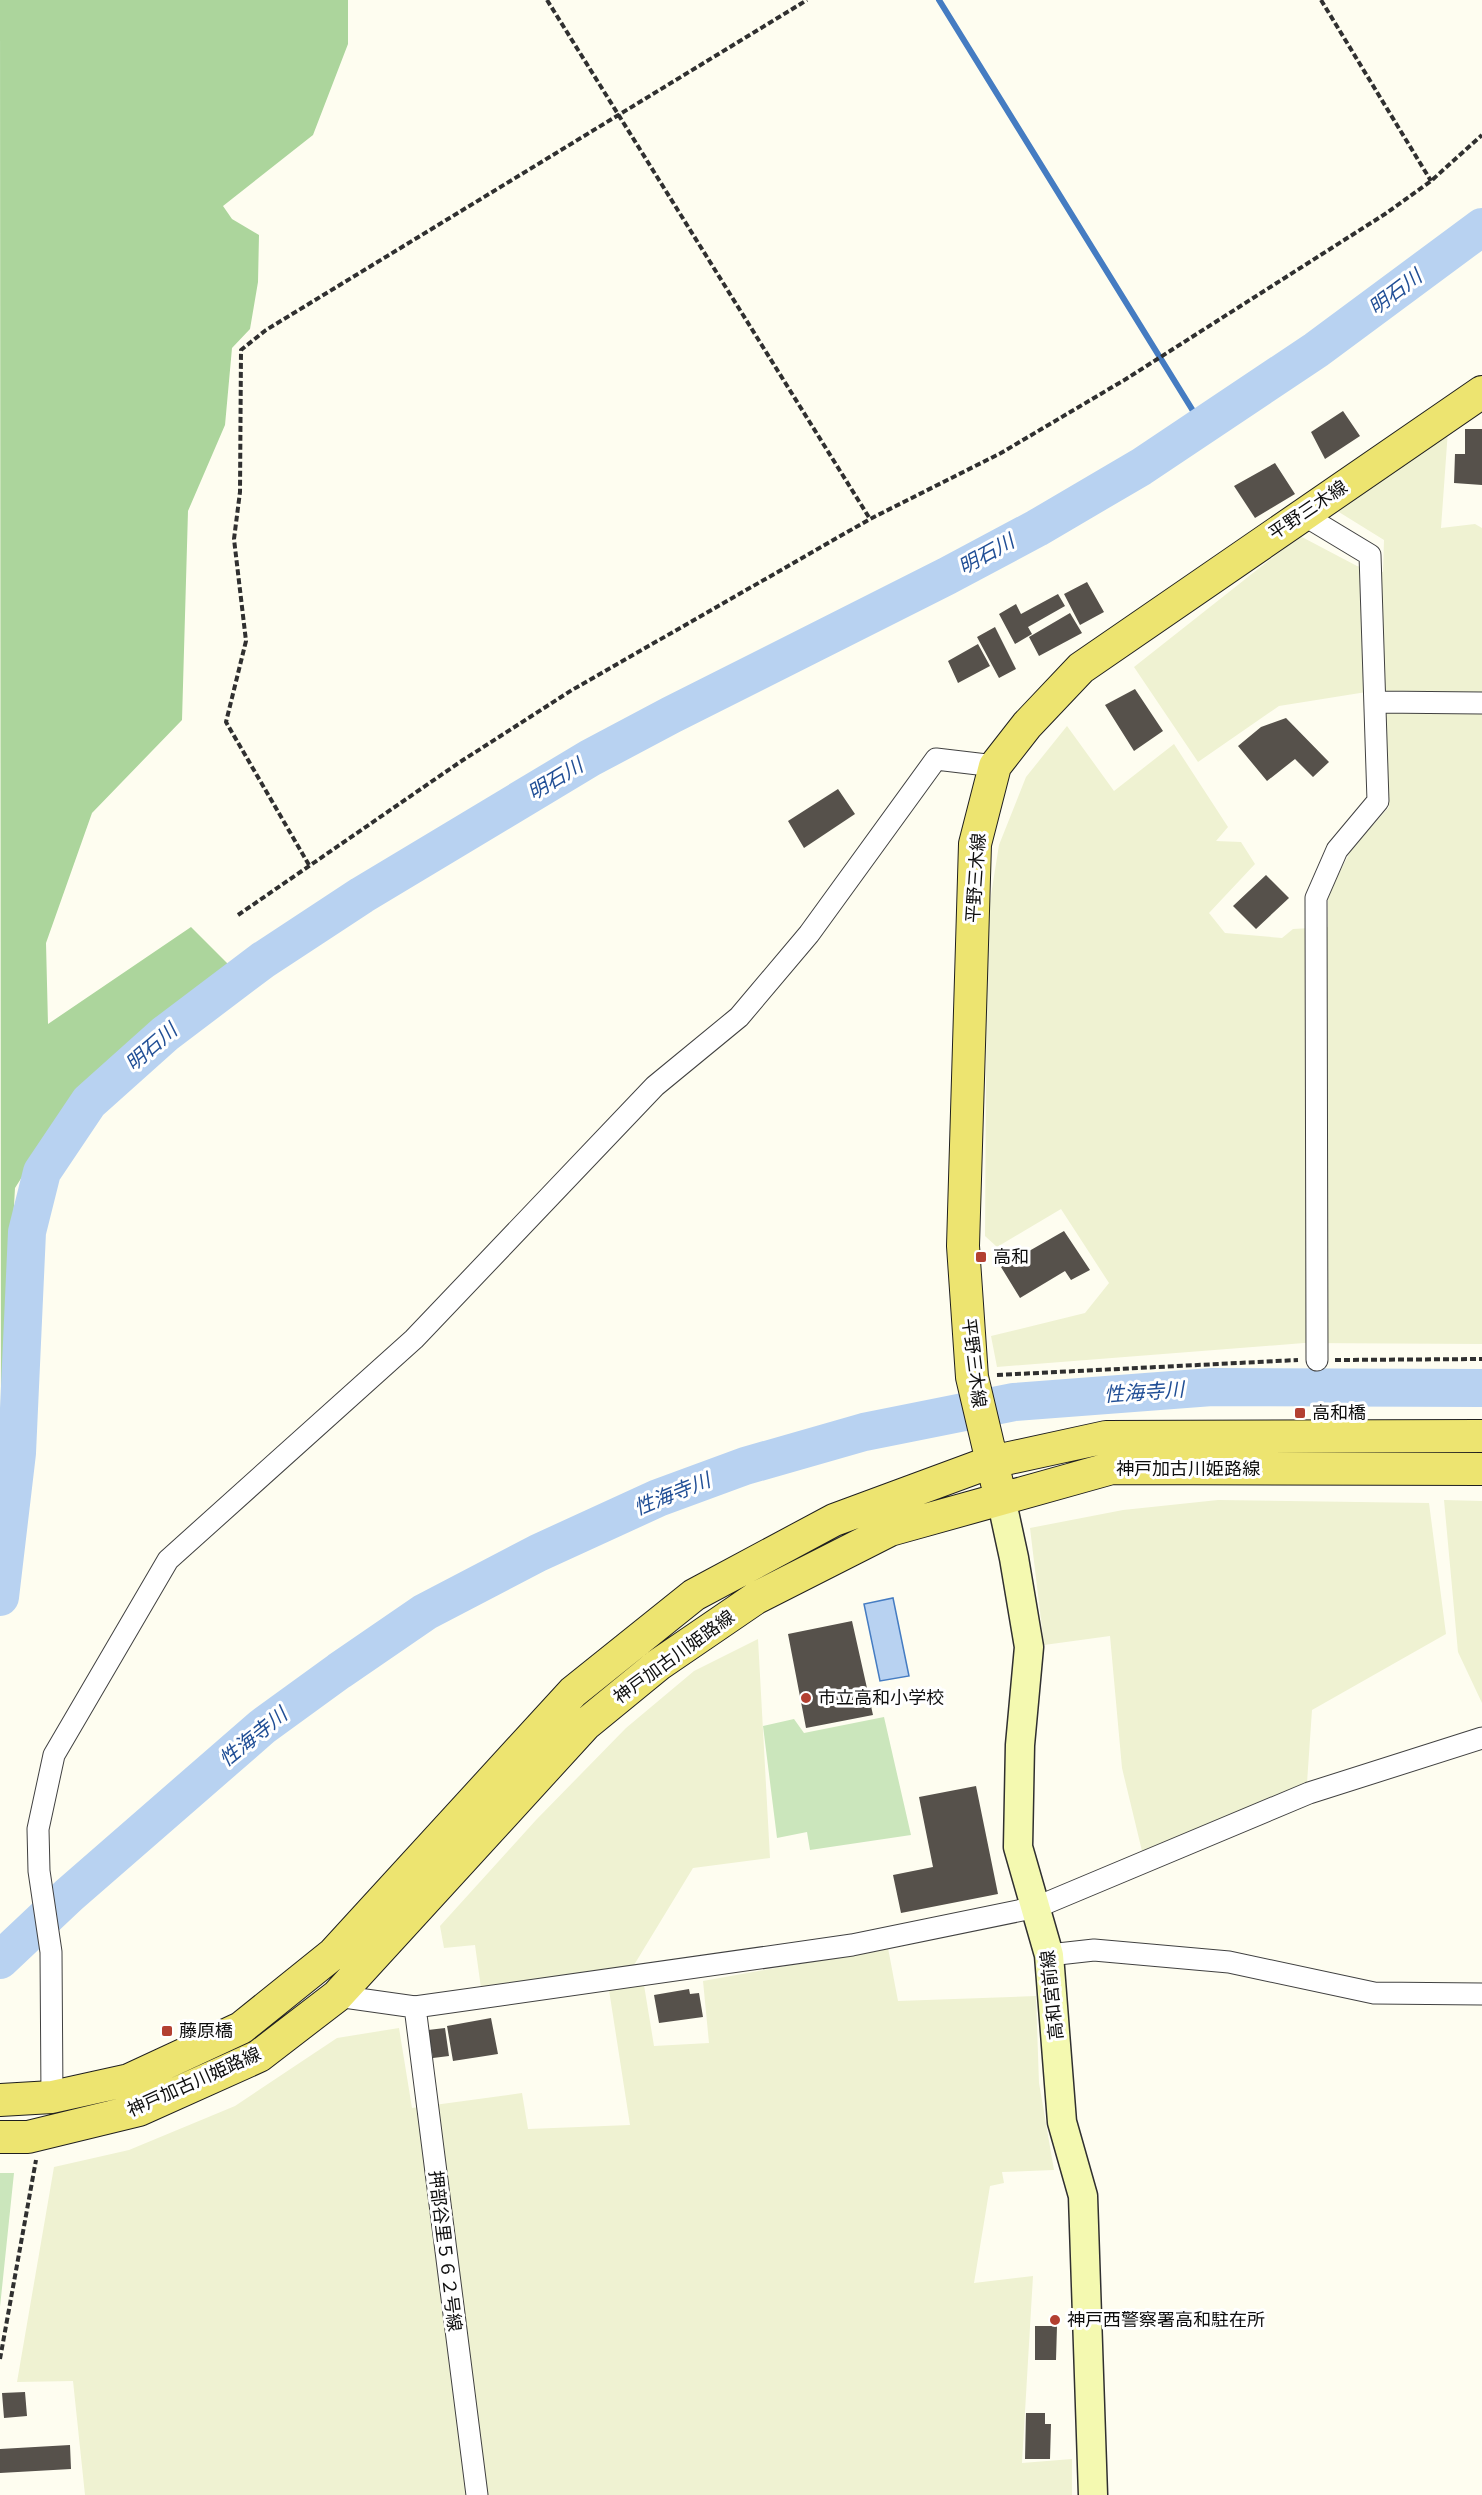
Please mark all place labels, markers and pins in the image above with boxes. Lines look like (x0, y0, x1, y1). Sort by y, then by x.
place label: 高和 (993, 1247, 1029, 1267)
marker: 高和 (974, 1250, 988, 1264)
place label: 高和橋 (1312, 1403, 1366, 1423)
marker: 高和橋 (1293, 1406, 1307, 1420)
place label: 市立高和小学校 (818, 1688, 944, 1708)
marker: 市立高和小学校 (799, 1691, 813, 1705)
place label: 藤原橋 (179, 2021, 233, 2041)
marker: 藤原橋 (160, 2024, 174, 2038)
place label: 神戸西警察署高和駐在所 (1067, 2310, 1265, 2330)
marker: 神戸西警察署高和駐在所 (1048, 2313, 1062, 2327)

